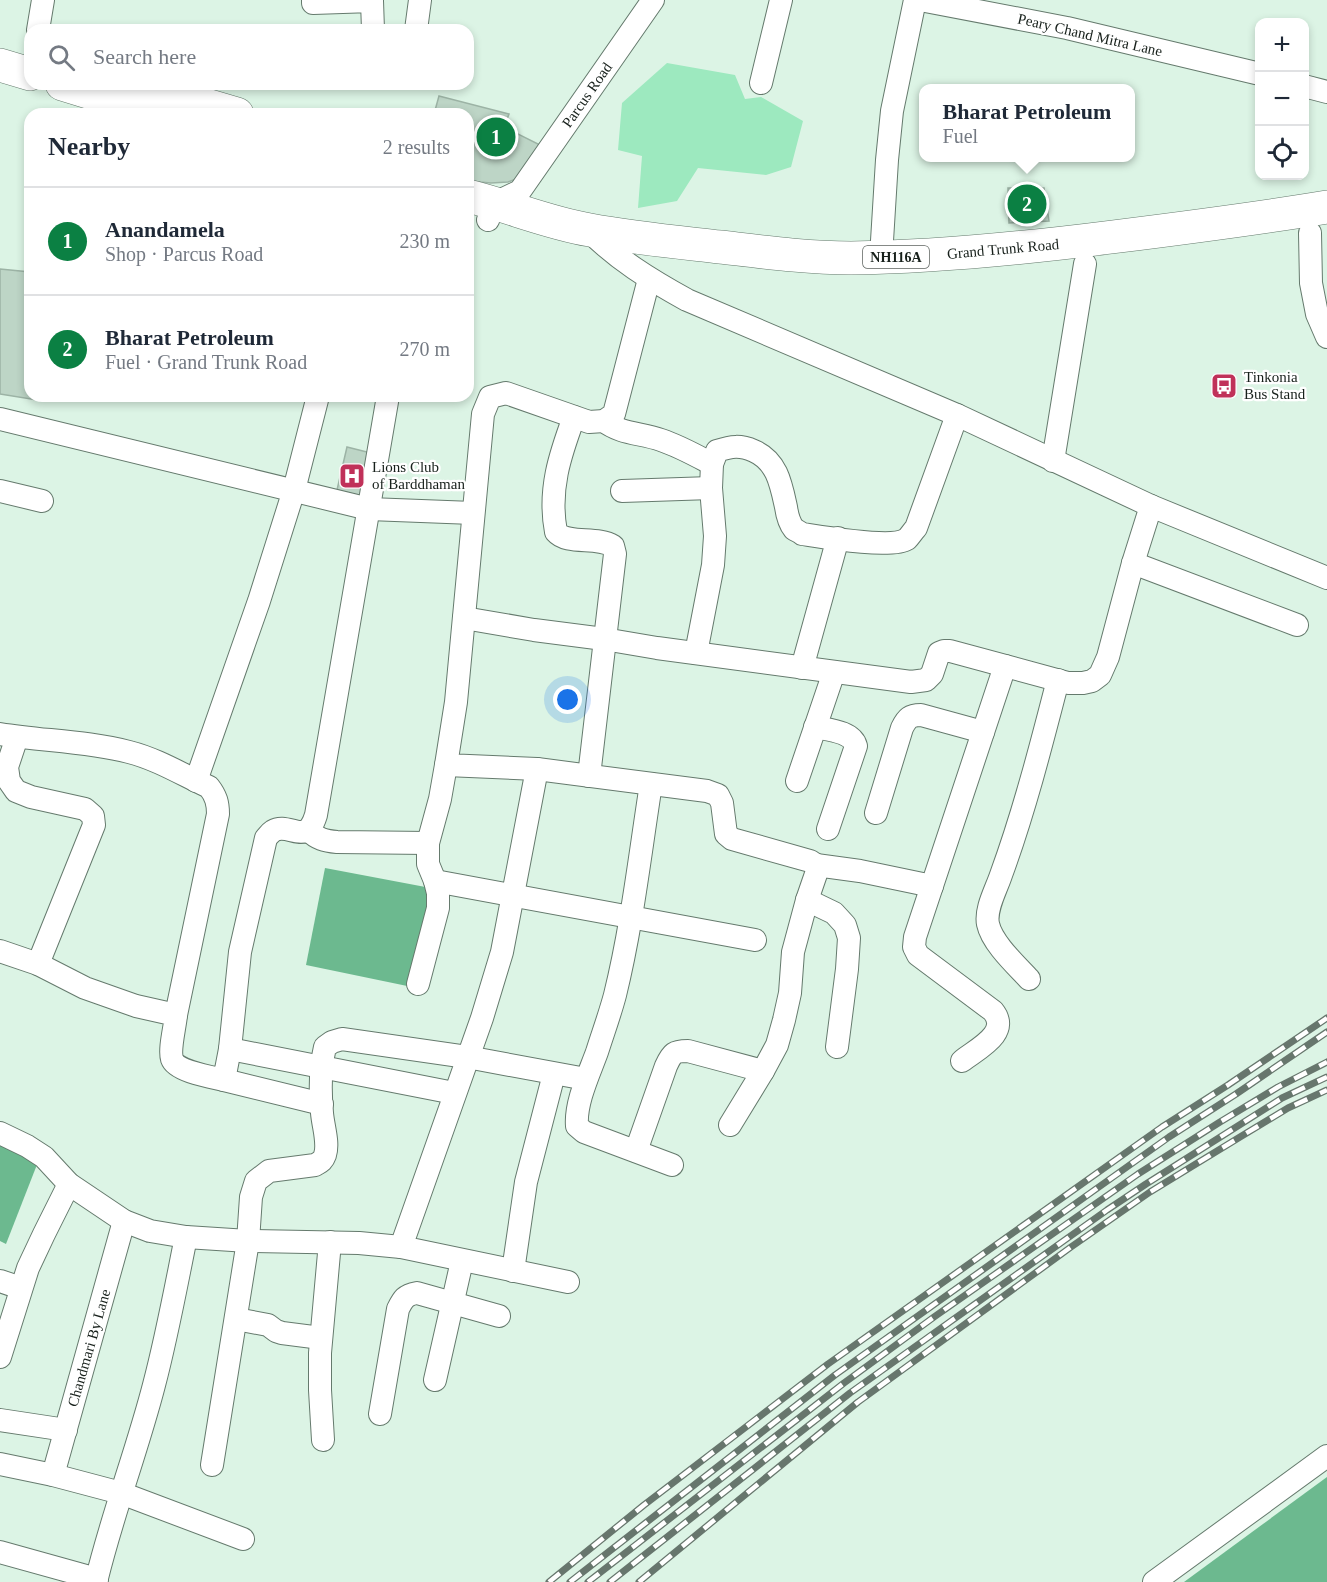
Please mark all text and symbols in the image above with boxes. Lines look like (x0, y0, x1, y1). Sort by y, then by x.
street label: Peary Chand Mitra Lane (1016, 11, 1164, 60)
map controls (1255, 18, 1309, 180)
button: + (1255, 18, 1309, 72)
search box (24, 24, 474, 90)
icon: search (45, 41, 78, 74)
text: Search here (93, 44, 196, 69)
street label: Parcus Road (559, 59, 615, 130)
button: − (1255, 72, 1309, 126)
popup (919, 84, 1135, 162)
text: Bharat Petroleum (943, 99, 1111, 124)
pin: 1 (476, 114, 516, 160)
text: Fuel (943, 125, 978, 147)
button: locate (1255, 126, 1309, 180)
text: Nearby (48, 132, 130, 161)
text: 2 results (383, 136, 450, 158)
pin: 2 (1008, 182, 1046, 226)
text: Anandamela (105, 217, 225, 242)
text: 1 (63, 230, 73, 252)
text: 230 m (399, 230, 450, 252)
street label: Grand Trunk Road (946, 236, 1060, 262)
text: Shop · Parcus Road (105, 243, 263, 265)
road number: NH116A (863, 246, 929, 268)
text: Bharat Petroleum (105, 325, 274, 350)
text: 2 (63, 338, 73, 360)
text: 270 m (399, 338, 450, 360)
text: Fuel · Grand Trunk Road (105, 351, 307, 373)
place label: Tinkonia Bus Stand (1244, 369, 1306, 402)
bus stop icon: Tinkonia Bus Stand (1209, 371, 1239, 401)
place label: Lions Club of Barddhaman (372, 459, 465, 492)
hospital icon: Lions Club of Barddhaman (337, 461, 367, 491)
your location (553, 685, 582, 714)
street label: Chandmari By Lane (65, 1287, 114, 1409)

